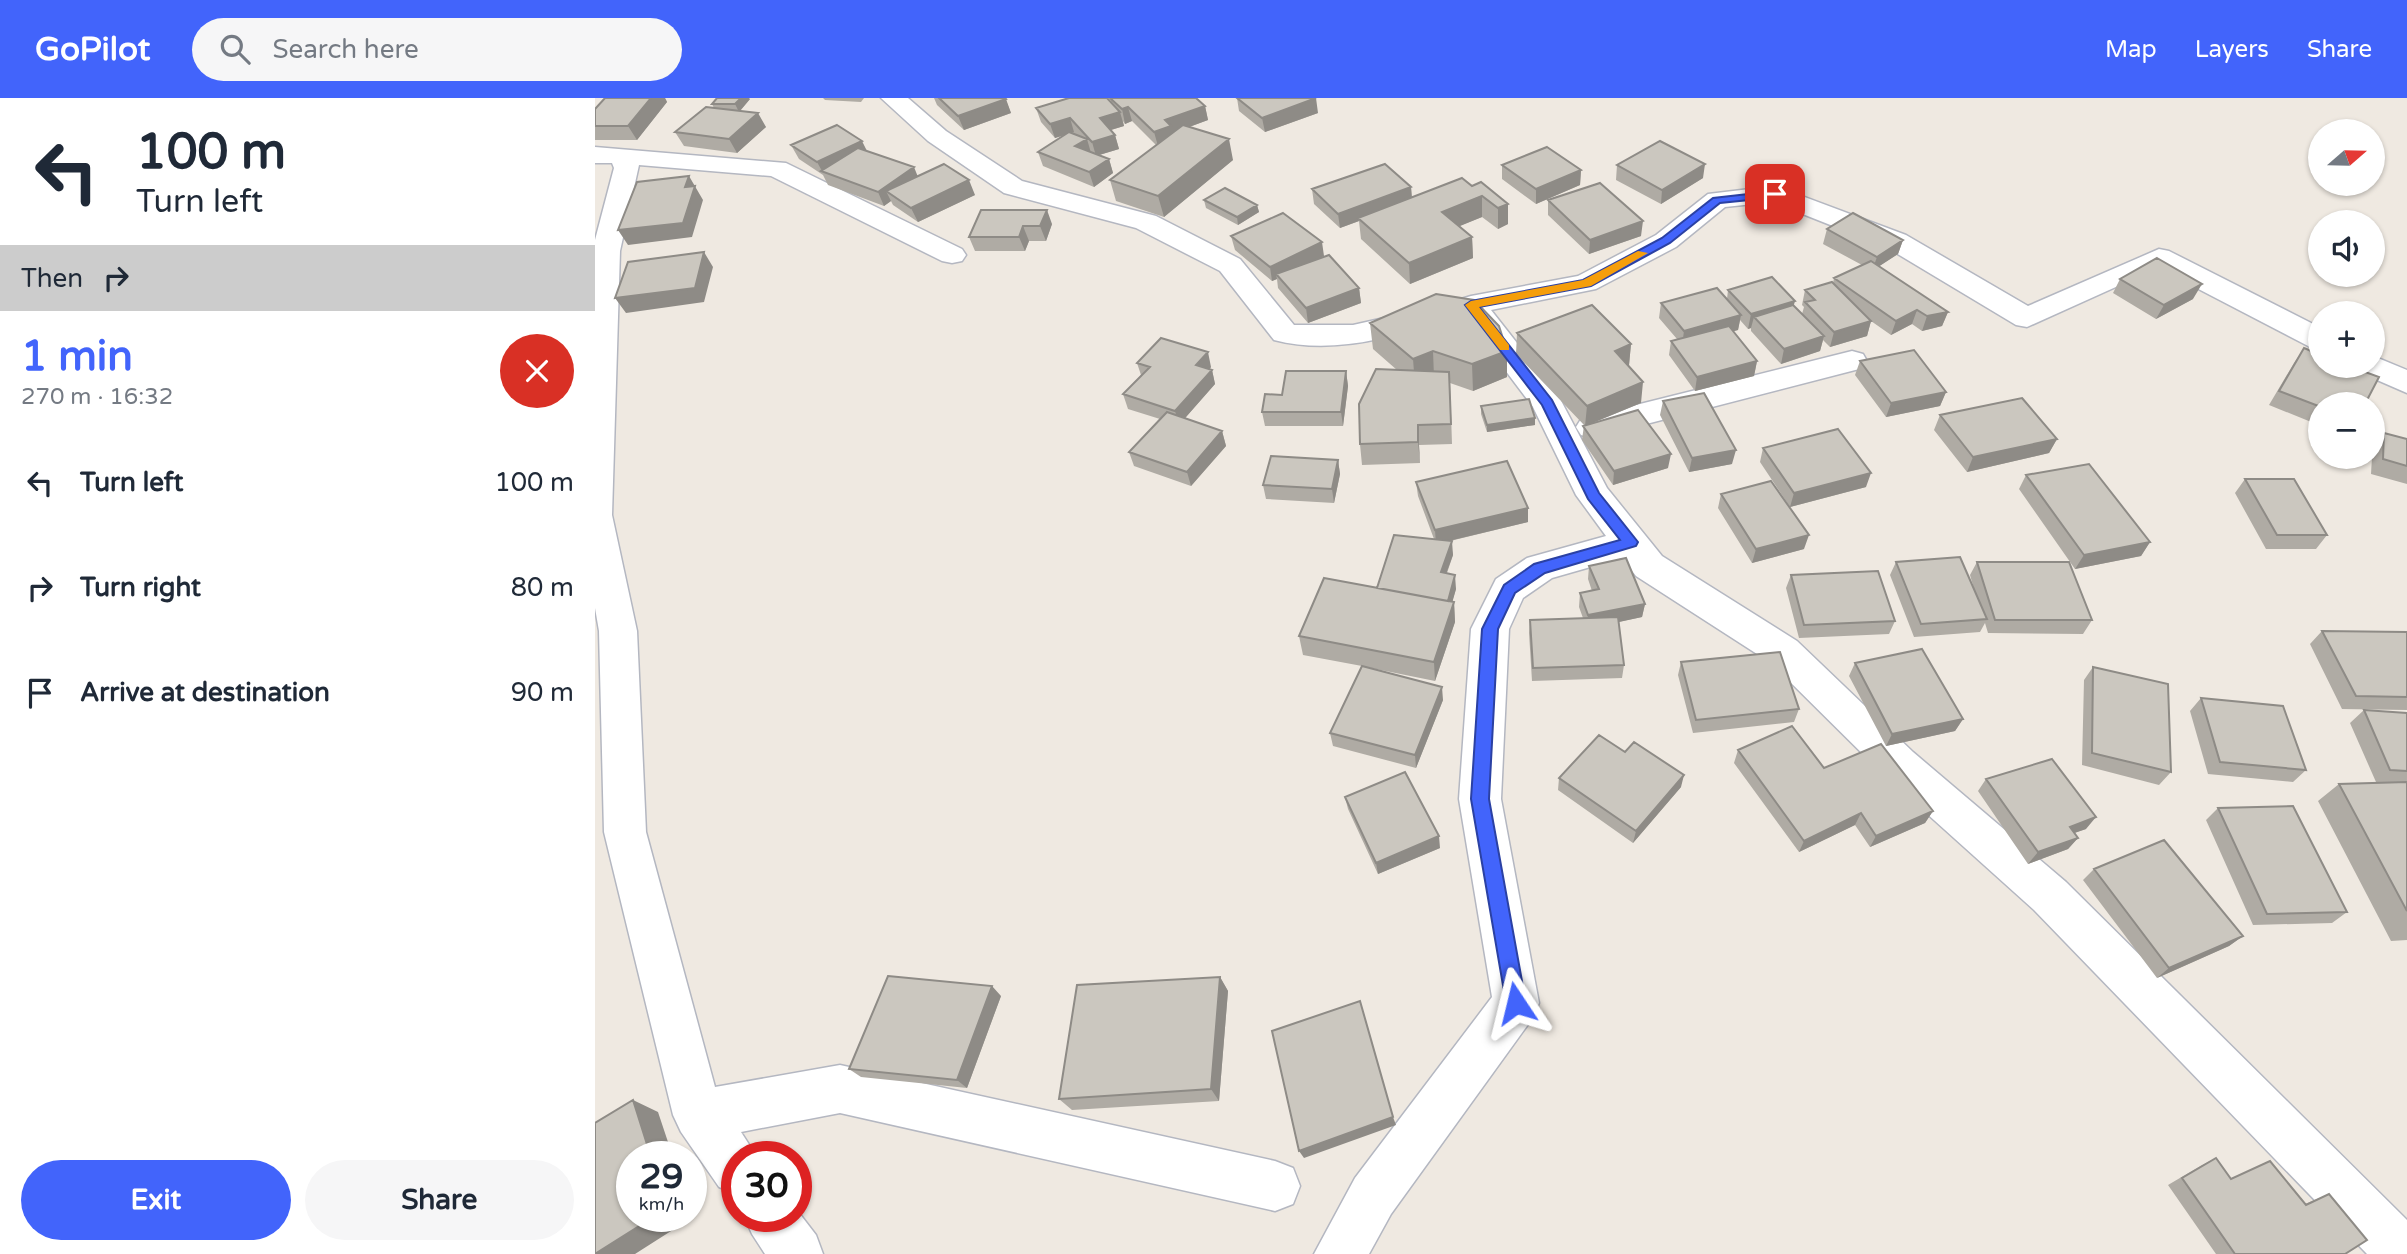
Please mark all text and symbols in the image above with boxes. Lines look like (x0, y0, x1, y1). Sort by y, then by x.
search box (192, 18, 682, 81)
text: GoPilot (35, 30, 150, 69)
icon: search (216, 30, 254, 68)
text: Search here (272, 34, 419, 65)
text: Map (2105, 35, 2157, 64)
text: Layers (2195, 35, 2269, 64)
text: Share (2307, 35, 2372, 64)
north arrow (2308, 119, 2385, 196)
map controls (2308, 119, 2385, 469)
text: 100 m (136, 123, 286, 182)
icon: left (21, 126, 112, 217)
pin (1745, 164, 1805, 224)
icon: arrive (1756, 175, 1794, 213)
text: Turn left (136, 183, 263, 221)
button: sound (2308, 210, 2385, 287)
icon: right (97, 259, 135, 297)
text: Then (21, 263, 83, 294)
button: + (2308, 301, 2385, 378)
text: 1 min (21, 331, 133, 382)
button: close (500, 334, 574, 408)
text: 270 m · 16:32 (21, 383, 173, 411)
button: − (2308, 392, 2385, 469)
icon: left (21, 464, 59, 502)
text: Turn left (80, 467, 183, 498)
text: 100 m (494, 467, 574, 498)
icon: right (21, 569, 59, 607)
text: Turn right (80, 572, 201, 603)
text: 80 m (511, 572, 574, 603)
icon: arrive (21, 674, 59, 712)
text: Arrive at destination (80, 677, 330, 708)
text: 90 m (511, 677, 574, 708)
position arrow (1479, 966, 1553, 1040)
speed limit sign: 30 (721, 1141, 812, 1232)
text: 29 (640, 1156, 683, 1198)
button: Exit (21, 1160, 291, 1240)
button: Share (305, 1160, 574, 1240)
text: km/h (639, 1193, 684, 1215)

